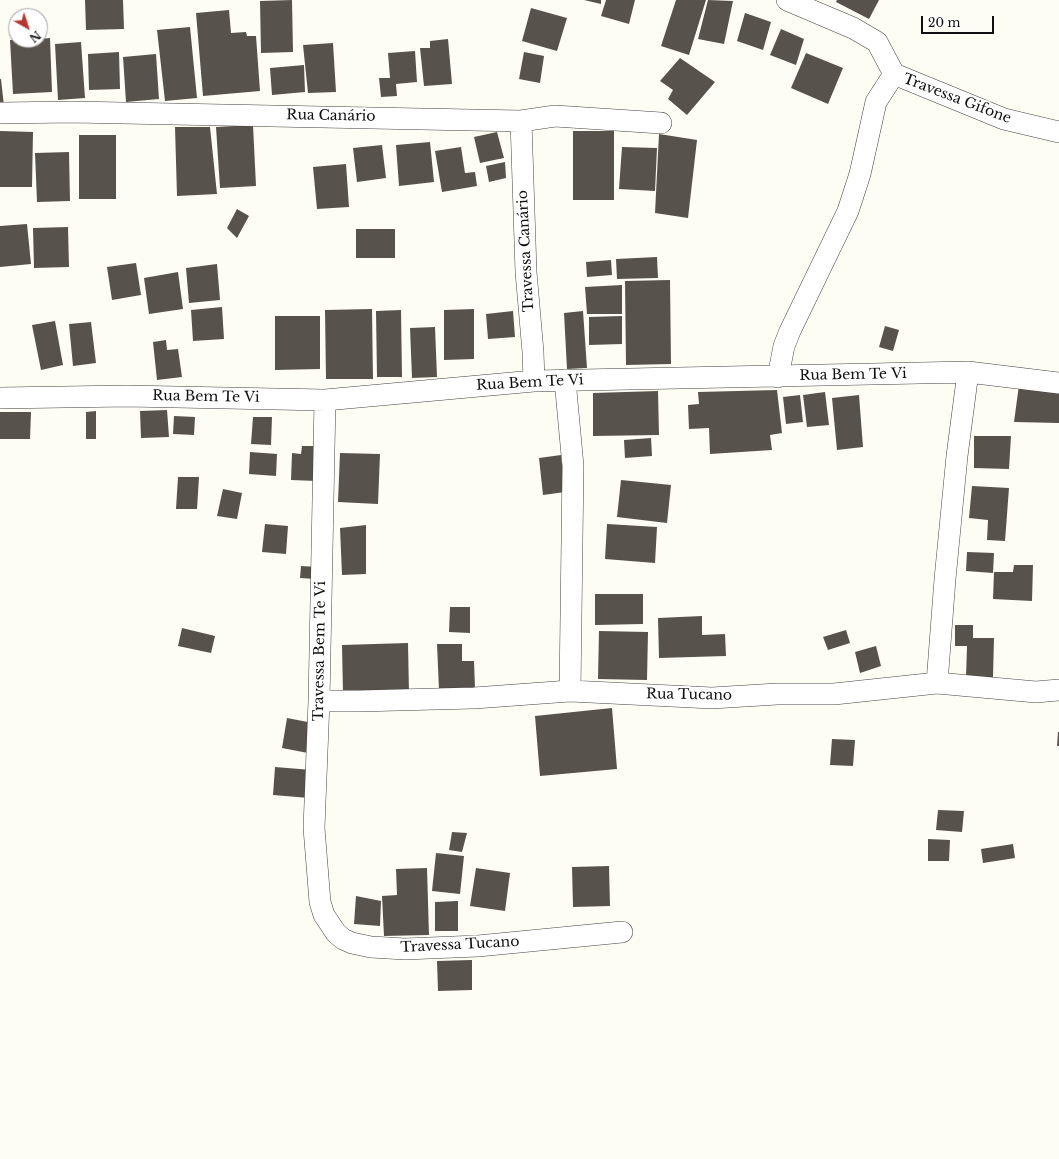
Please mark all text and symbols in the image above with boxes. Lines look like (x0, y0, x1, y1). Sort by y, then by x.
north arrow (8, 8, 48, 48)
scale bar (923, 8, 996, 34)
text: 20 m (928, 15, 960, 30)
text: N (26, 28, 43, 45)
street label: Travessa Gifone (901, 71, 1013, 127)
street label: Rua Canário (286, 107, 376, 125)
street label: Travessa Canário (514, 190, 538, 312)
street label: Rua Bem Te Vi (799, 366, 907, 384)
street label: Rua Bem Te Vi (476, 372, 584, 394)
street label: Rua Bem Te Vi (152, 388, 260, 406)
street label: Travessa Bem Te Vi (310, 581, 330, 721)
street label: Rua Tucano (646, 686, 732, 704)
street label: Travessa Tucano (400, 933, 520, 957)

